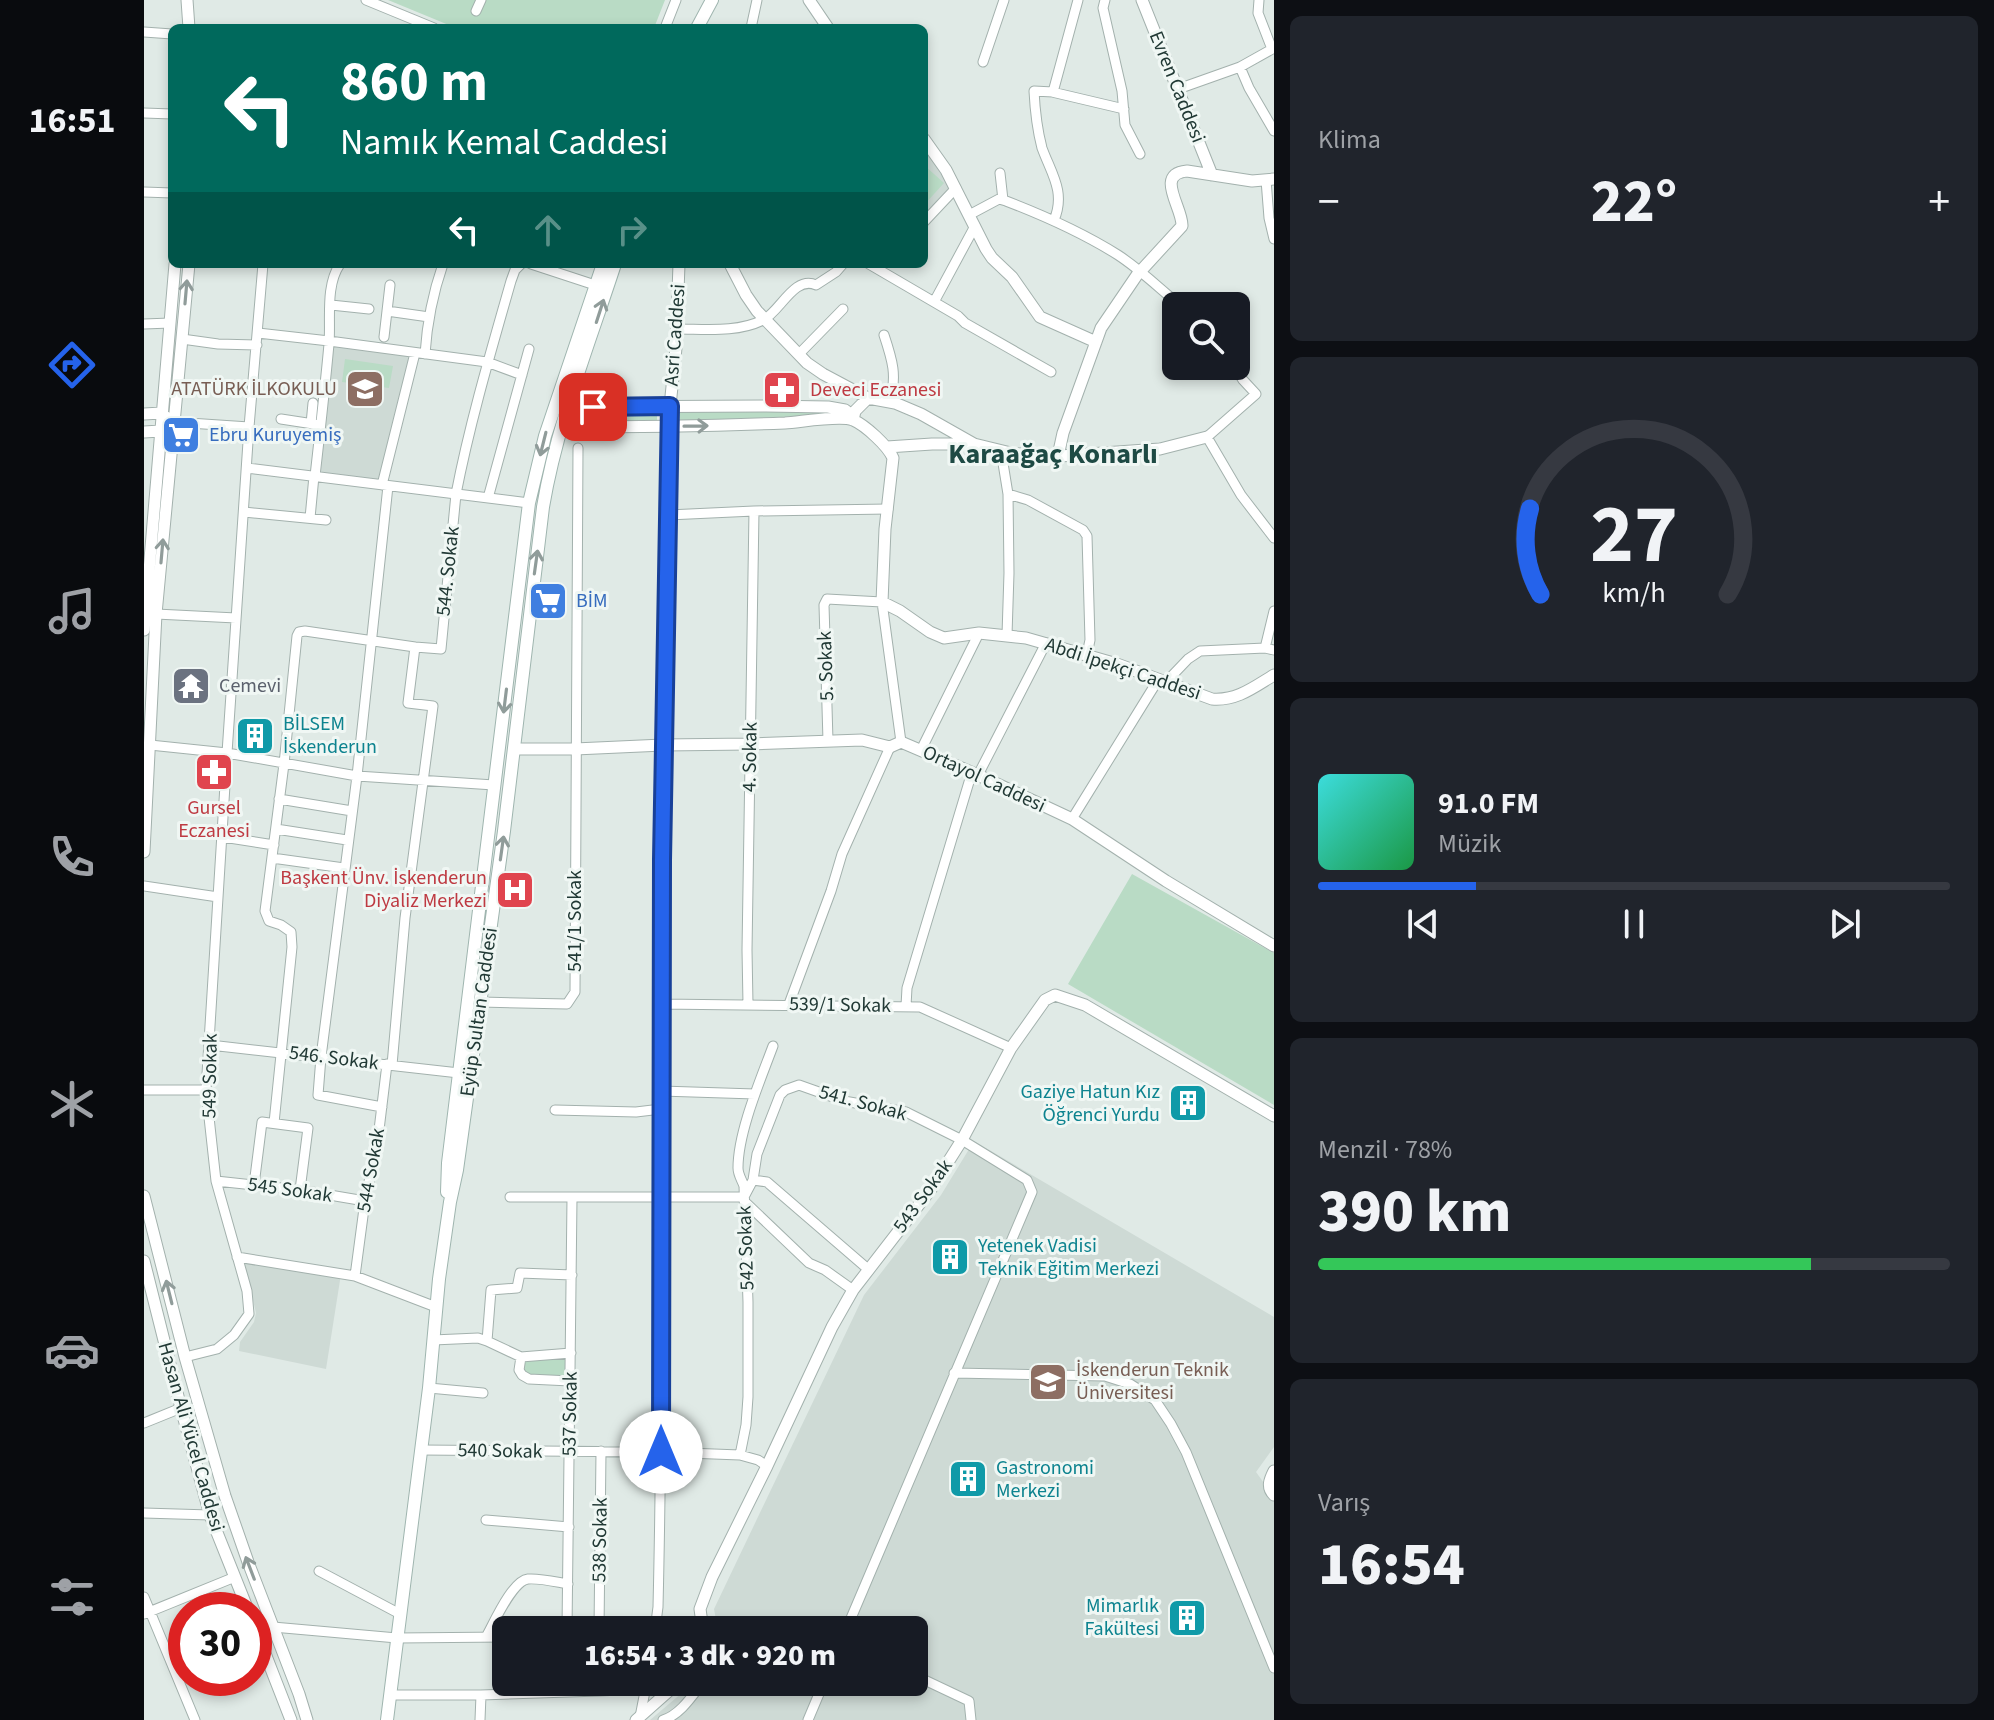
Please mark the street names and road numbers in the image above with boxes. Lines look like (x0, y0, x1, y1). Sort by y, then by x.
street label: Evren Caddesi (1142, 27, 1212, 147)
street label: Asri Caddesi (657, 283, 693, 387)
street label: 544. Sokak (429, 525, 467, 617)
street label: 5. Sokak (811, 630, 841, 702)
street label: Abdi İpekçi Caddesi (1041, 631, 1205, 707)
street label: 4. Sokak (735, 722, 765, 792)
street label: Ortayol Caddesi (918, 738, 1050, 820)
street label: 541/1 Sokak (561, 870, 589, 972)
street label: Eyüp Sultan Caddesi (453, 926, 505, 1098)
street label: 539/1 Sokak (789, 990, 891, 1020)
street label: 549 Sokak (195, 1033, 225, 1119)
street label: 546. Sokak (288, 1039, 380, 1077)
street label: 541. Sokak (816, 1078, 910, 1128)
street label: 544 Sokak (350, 1126, 392, 1214)
street label: 543 Sokak (887, 1153, 959, 1239)
street label: 545 Sokak (246, 1170, 334, 1210)
street label: 542 Sokak (731, 1205, 761, 1291)
street label: Hasan Ali Yücel Caddesi (151, 1339, 231, 1535)
street label: 537 Sokak (555, 1371, 585, 1457)
street label: 540 Sokak (457, 1436, 543, 1466)
street label: 538 Sokak (585, 1497, 615, 1583)

